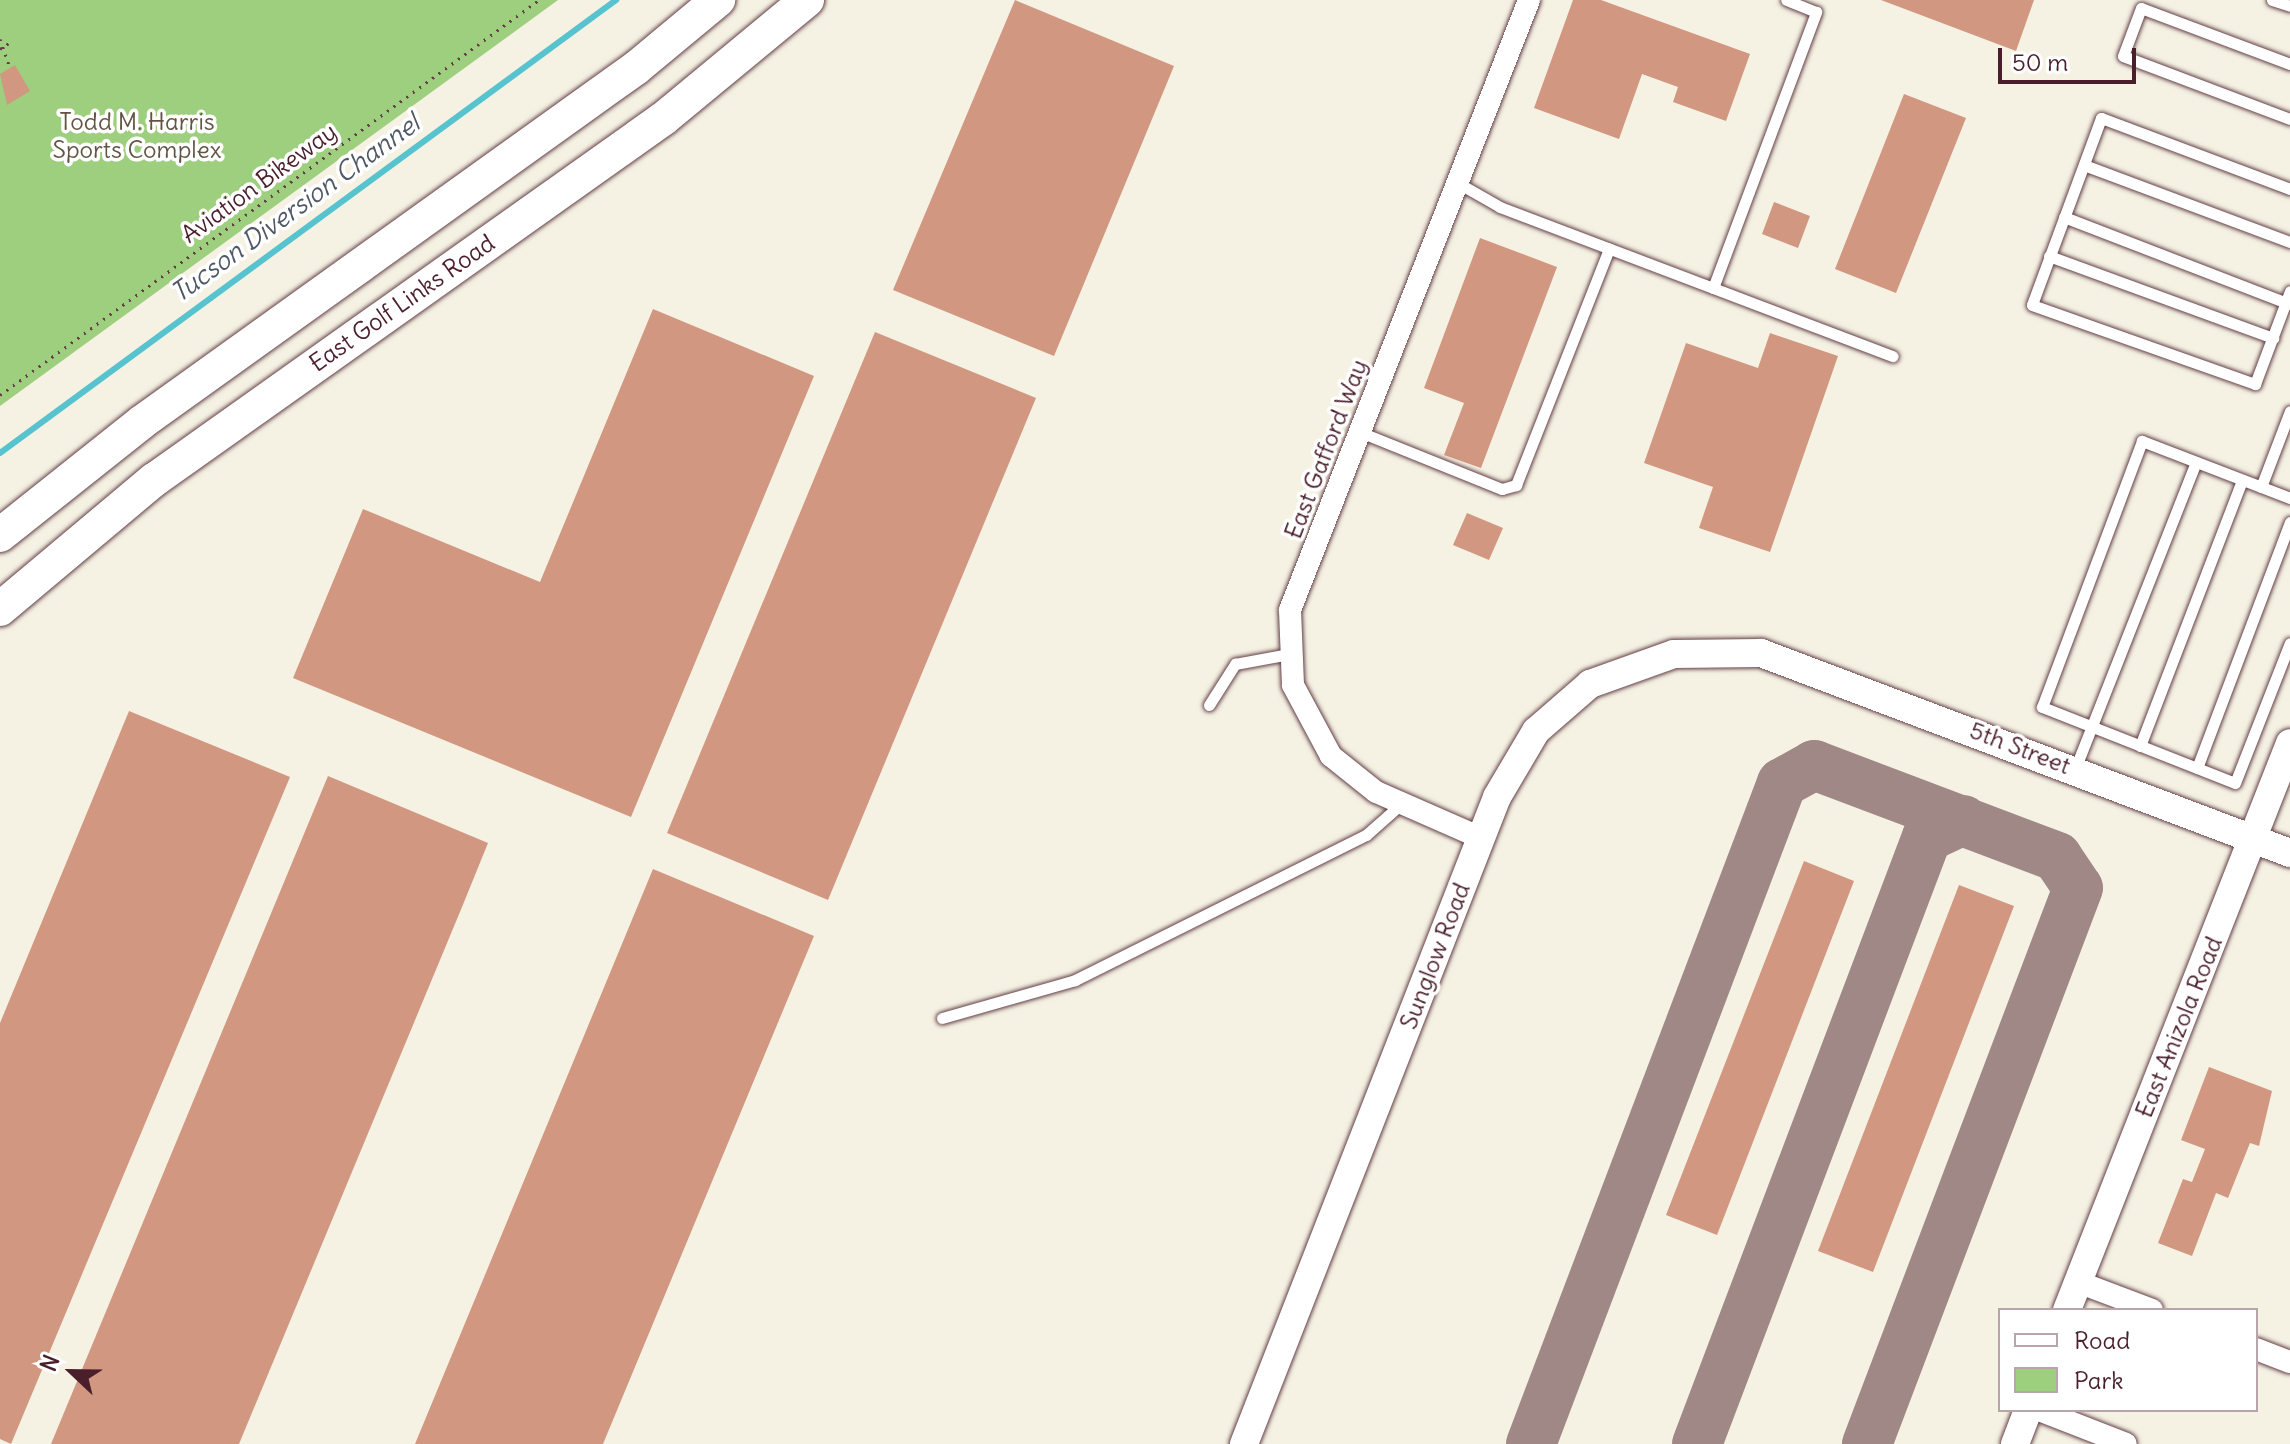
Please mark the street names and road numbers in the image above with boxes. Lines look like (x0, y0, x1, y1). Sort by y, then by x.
street label: Aviation Bikeway (176, 117, 342, 249)
street label: East Golf Links Road (304, 228, 500, 378)
street label: East Gafford Way (1279, 355, 1373, 543)
street label: 5th Street (1966, 716, 2074, 780)
street label: Sunglow Road (1394, 879, 1476, 1033)
street label: East Anizola Road (2130, 932, 2228, 1122)

